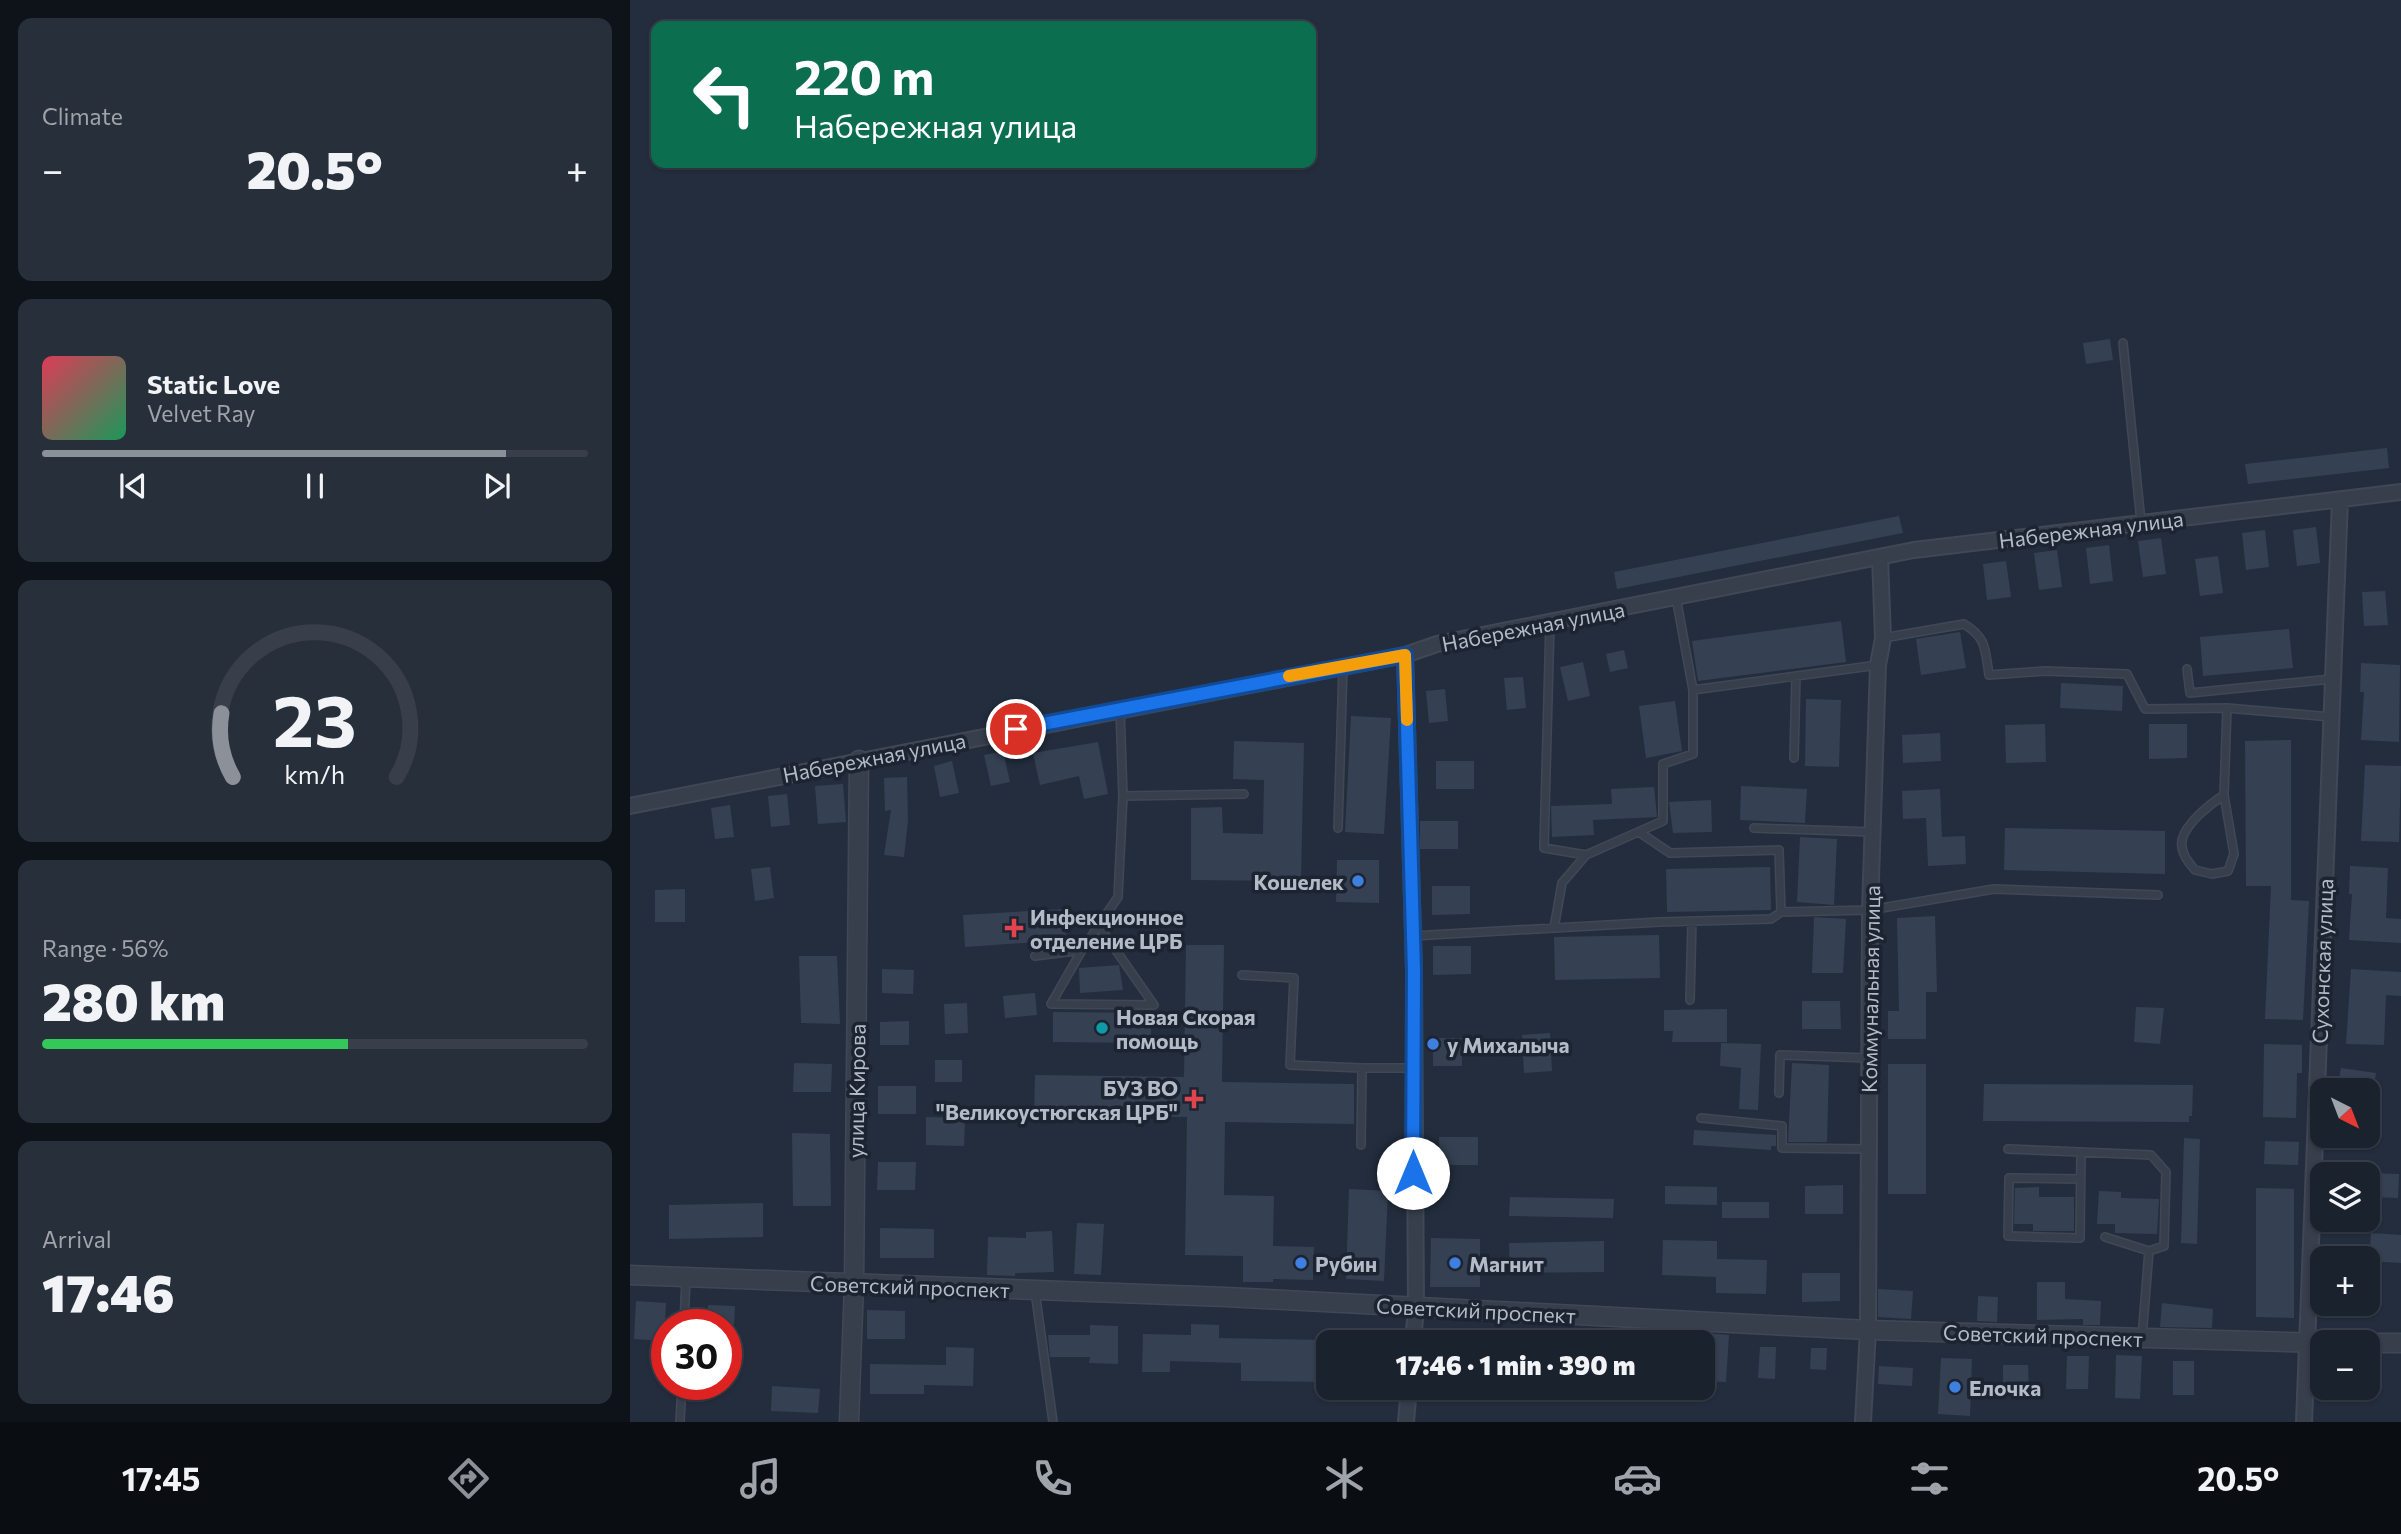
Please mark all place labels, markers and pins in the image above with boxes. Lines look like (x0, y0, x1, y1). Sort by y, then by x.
pin (986, 699, 1046, 759)
place label: Кошелек (1253, 869, 1344, 894)
marker: Кошелек (1350, 873, 1366, 889)
place label: Инфекционное отделение ЦРБ (1030, 904, 1183, 953)
marker: Инфекционное отделение ЦРБ (1004, 918, 1024, 938)
place label: Новая Скорая помощь (1116, 1004, 1256, 1053)
marker: Новая Скорая помощь (1094, 1020, 1110, 1036)
place label: у Михалыча (1447, 1032, 1569, 1057)
marker: у Михалыча (1425, 1036, 1441, 1052)
place label: БУЗ ВО "Великоустюгская ЦРБ" (936, 1075, 1178, 1124)
marker: БУЗ ВО "Великоустюгская ЦРБ" (1184, 1089, 1204, 1109)
place label: Рубин (1315, 1251, 1377, 1276)
place label: Магнит (1469, 1251, 1544, 1276)
marker: Рубин (1293, 1255, 1309, 1271)
marker: Магнит (1447, 1255, 1463, 1271)
place label: Елочка (1969, 1375, 2041, 1400)
marker: Елочка (1947, 1379, 1963, 1395)

